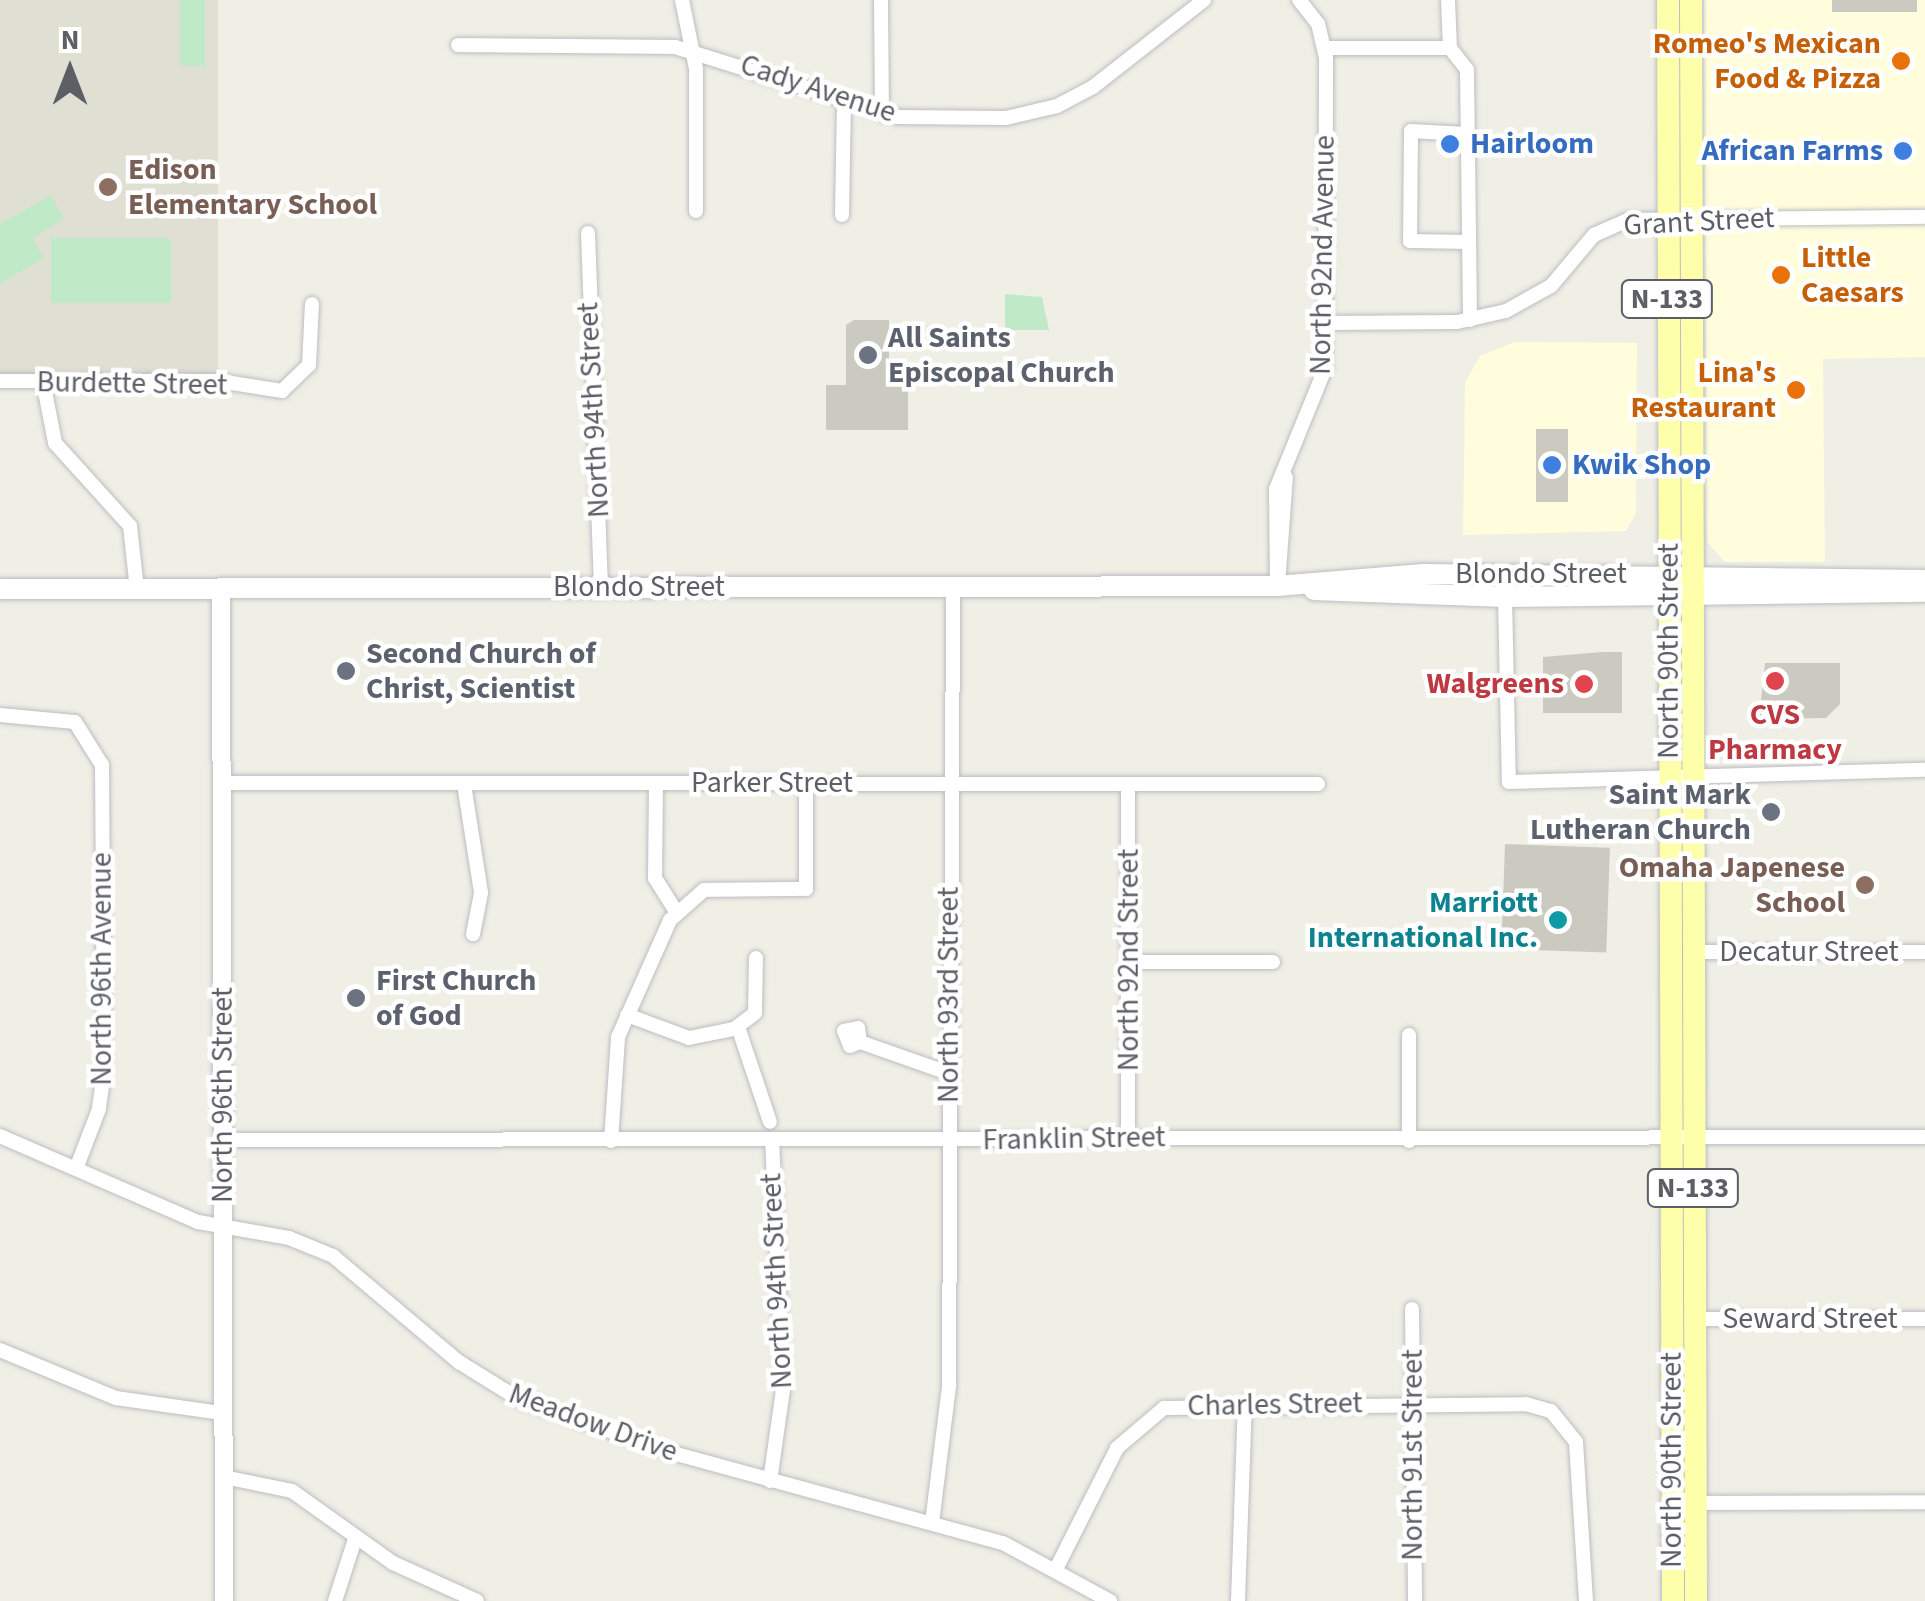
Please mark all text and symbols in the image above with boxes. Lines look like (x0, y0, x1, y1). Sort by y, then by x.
north arrow (20, 20, 120, 120)
text: N (61, 20, 79, 60)
place label: Romeo's Mexican Food & Pizza (1653, 26, 1881, 96)
street label: Cady Avenue (736, 47, 900, 131)
marker: Romeo's Mexican Food & Pizza (1890, 50, 1912, 72)
place label: Hairloom (1470, 126, 1594, 162)
marker: Hairloom (1439, 133, 1461, 155)
place label: African Farms (1702, 133, 1883, 169)
street label: North 92nd Avenue (1303, 135, 1343, 375)
marker: African Farms (1892, 140, 1914, 162)
place label: Edison Elementary School (128, 152, 377, 222)
marker: Edison Elementary School (97, 176, 119, 198)
street label: Grant Street (1623, 200, 1775, 244)
place label: Little Caesars (1801, 240, 1904, 310)
marker: Little Caesars (1770, 264, 1792, 286)
road number: N-133 (1620, 276, 1714, 322)
street label: North 94th Street (570, 301, 618, 519)
place label: All Saints Episcopal Church (888, 320, 1115, 390)
marker: All Saints Episcopal Church (857, 344, 879, 366)
place label: Lina's Restaurant (1630, 355, 1776, 426)
street label: Burdette Street (36, 364, 228, 404)
marker: Lina's Restaurant (1785, 379, 1807, 401)
place label: Kwik Shop (1572, 447, 1711, 483)
marker: Kwik Shop (1541, 454, 1563, 476)
street label: North 90th Street (1651, 543, 1687, 759)
street label: Blondo Street (1455, 556, 1627, 592)
street label: Blondo Street (553, 569, 725, 605)
place label: Second Church of Christ, Scientist (366, 636, 596, 706)
marker: Second Church of Christ, Scientist (335, 660, 357, 682)
place label: Walgreens (1426, 666, 1564, 702)
marker: CVS Pharmacy (1764, 670, 1786, 692)
marker: Walgreens (1573, 673, 1595, 695)
place label: CVS Pharmacy (1708, 697, 1842, 768)
street label: Parker Street (691, 765, 853, 801)
place label: Saint Mark Lutheran Church (1530, 777, 1751, 848)
marker: Saint Mark Lutheran Church (1760, 801, 1782, 823)
street label: North 92nd Street (1111, 849, 1147, 1071)
place label: Omaha Japenese School (1619, 850, 1845, 920)
street label: North 96th Avenue (84, 852, 120, 1086)
marker: Omaha Japenese School (1854, 874, 1876, 896)
place label: Marriott International Inc. (1308, 885, 1538, 956)
street label: North 93rd Street (931, 887, 967, 1103)
marker: Marriott International Inc. (1547, 909, 1569, 931)
street label: Decatur Street (1719, 934, 1899, 970)
place label: First Church of God (376, 963, 536, 1034)
street label: North 96th Street (205, 987, 241, 1203)
marker: First Church of God (345, 987, 367, 1009)
street label: Franklin Street (982, 1119, 1166, 1159)
road number: N-133 (1646, 1165, 1740, 1211)
street label: North 94th Street (753, 1172, 801, 1390)
street label: Seward Street (1722, 1301, 1898, 1337)
street label: North 91st Street (1395, 1349, 1431, 1561)
street label: North 90th Street (1654, 1352, 1690, 1568)
street label: Meadow Drive (504, 1376, 682, 1470)
street label: Charles Street (1187, 1385, 1363, 1425)

